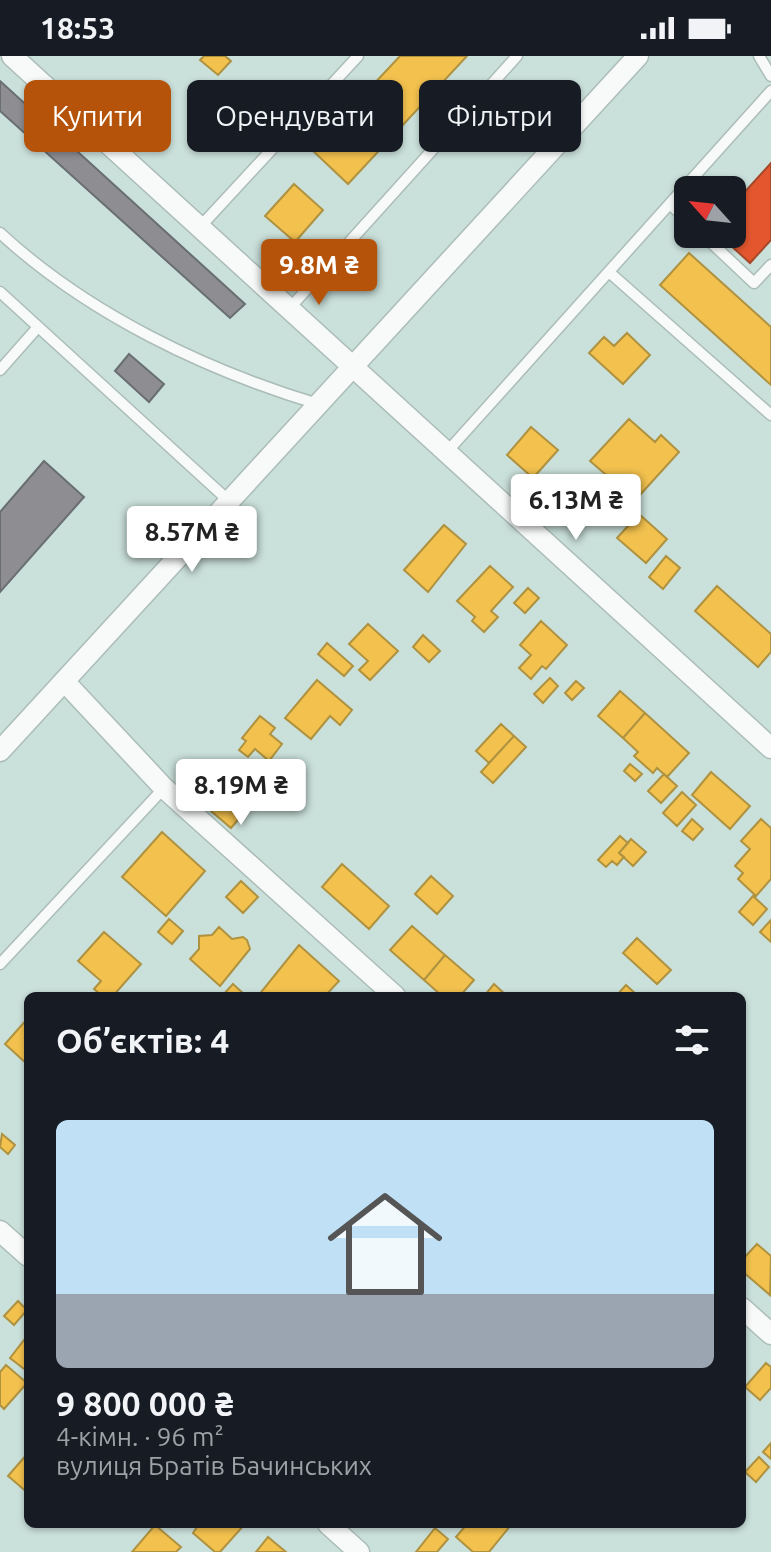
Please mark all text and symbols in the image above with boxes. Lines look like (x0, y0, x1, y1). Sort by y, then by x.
text: 18:53 (40, 11, 115, 45)
chip: Купити (24, 80, 171, 152)
chip: Орендувати (187, 80, 403, 152)
chip: Фільтри (419, 80, 581, 152)
north arrow (674, 176, 746, 248)
map controls (674, 176, 746, 248)
pin: 9.8M ₴ (254, 239, 384, 307)
text: 9.8M ₴ (279, 250, 359, 279)
pin: 6.13M ₴ (502, 474, 650, 542)
text: 6.13M ₴ (529, 485, 623, 514)
pin: 8.57M ₴ (118, 506, 266, 574)
text: 8.57M ₴ (145, 517, 239, 546)
pin: 8.19M ₴ (167, 759, 315, 827)
text: 8.19M ₴ (194, 770, 288, 799)
icon: filters (670, 1018, 714, 1062)
text: Об’єктів: 4 (56, 1021, 229, 1059)
icon: home (313, 1172, 457, 1316)
text: 9 800 000 ₴ (56, 1384, 234, 1422)
text: 4-кімн. · 96 m² (56, 1422, 224, 1451)
text: вулиця Братів Бачинських (56, 1451, 372, 1480)

